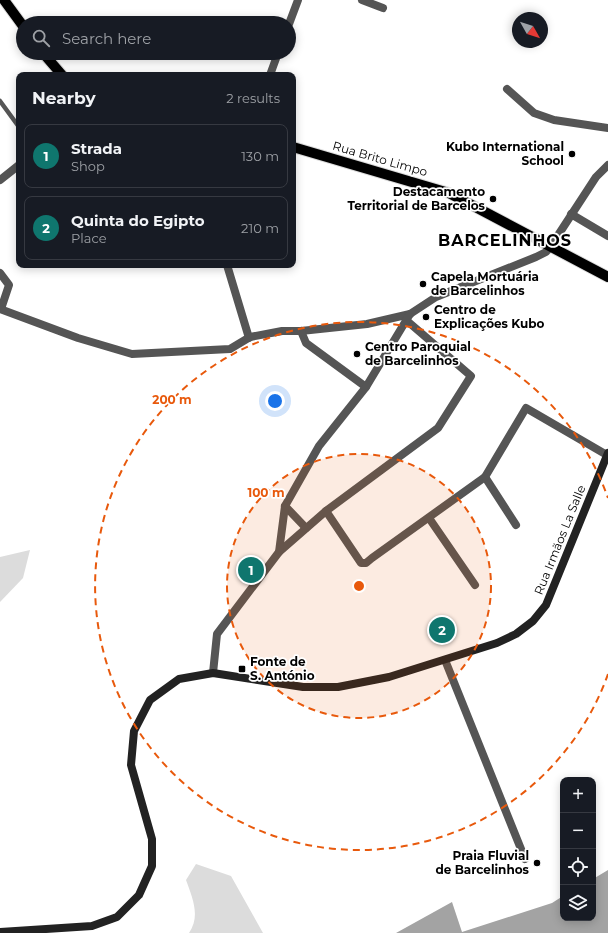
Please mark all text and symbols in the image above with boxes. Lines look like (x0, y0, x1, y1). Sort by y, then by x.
north arrow (512, 12, 548, 48)
search box (16, 16, 296, 60)
icon: search (30, 27, 52, 49)
text: Search here (62, 29, 151, 48)
text: Nearby (32, 88, 96, 108)
text: 2 results (226, 90, 280, 106)
street label: Rua Brito Limpo (331, 138, 429, 179)
text: Strada (71, 139, 122, 158)
place label: Kubo International School (446, 139, 564, 168)
text: 1 (43, 148, 49, 164)
text: 130 m (241, 148, 279, 164)
marker: Kubo International School (567, 149, 577, 159)
text: Shop (71, 158, 105, 174)
place label: Destacamento Territorial de Barcelos (347, 184, 486, 213)
marker: Destacamento Territorial de Barcelos (488, 194, 498, 204)
text: Quinta do Egipto (71, 211, 205, 230)
text: 2 (42, 220, 50, 236)
text: 210 m (241, 220, 279, 236)
text: Place (71, 230, 107, 246)
district label: BARCELINHOS (438, 231, 572, 250)
place label: Capela Mortuária de Barcelinhos (431, 269, 539, 298)
marker: Capela Mortuária de Barcelinhos (418, 279, 428, 289)
place label: Centro de Explicações Kubo (434, 302, 545, 331)
marker: Centro de Explicações Kubo (421, 312, 431, 322)
place label: Centro Paroquial de Barcelinhos (365, 339, 471, 368)
marker: Centro Paroquial de Barcelinhos (352, 349, 362, 359)
your location (265, 391, 285, 411)
text: 200 m (152, 392, 192, 407)
street label: Rua Irmãos La Salle (531, 483, 588, 597)
text: 100 m (248, 485, 284, 500)
pin: 1 (238, 555, 264, 585)
centre of rings (352, 579, 366, 593)
pin: 2 (429, 615, 455, 645)
place label: Fonte de S. António (250, 654, 315, 683)
marker: Fonte de S. António (237, 664, 247, 674)
map controls (560, 777, 596, 921)
button: + (560, 777, 596, 813)
button: − (560, 813, 596, 849)
place label: Praia Fluvial de Barcelinhos (435, 848, 530, 877)
button: locate (560, 849, 596, 885)
marker: Praia Fluvial de Barcelinhos (532, 858, 542, 868)
button: layers (560, 885, 596, 921)

